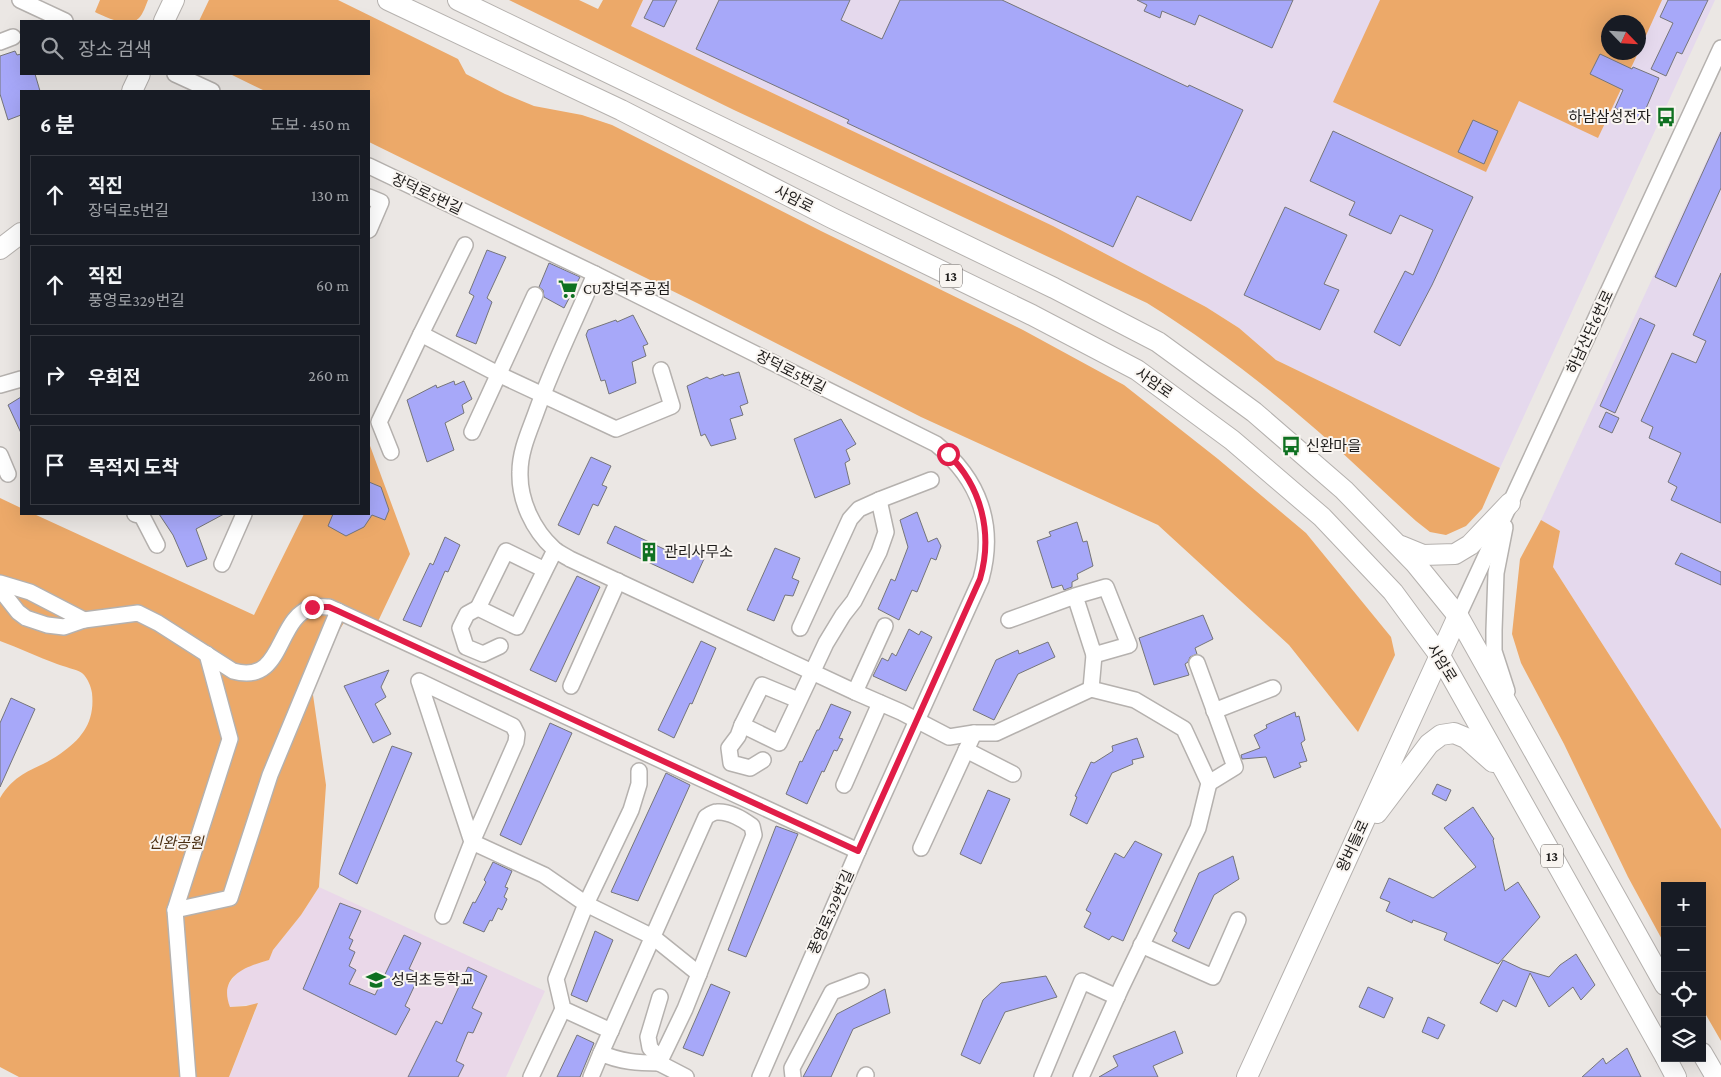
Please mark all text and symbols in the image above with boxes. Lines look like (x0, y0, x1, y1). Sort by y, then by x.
north arrow (1601, 15, 1646, 60)
search box (20, 20, 370, 75)
icon: search (38, 34, 66, 62)
text: 장소 검색 (78, 39, 151, 60)
bus stop icon: 하남삼성전자 (1655, 106, 1677, 128)
place label: 하남삼성전자 (1568, 109, 1651, 125)
text: 6 분 (40, 113, 75, 137)
text: 도보 · 450 m (270, 116, 350, 133)
street label: 장덕로5번길 (389, 171, 465, 217)
text: 직진 (88, 175, 123, 196)
icon: ahead (41, 181, 69, 209)
street label: 사암로 (772, 182, 816, 216)
text: 130 m (311, 187, 349, 204)
text: 장덕로5번길 (88, 202, 169, 219)
road number: 13 (940, 264, 962, 288)
text: 직진 (88, 265, 123, 286)
icon: ahead (41, 271, 69, 299)
text: 60 m (316, 277, 349, 294)
supermarket icon: CU장덕주공점 (557, 278, 579, 300)
place label: CU장덕주공점 (583, 281, 671, 297)
street label: 하남산단6번로 (1564, 288, 1616, 376)
text: 풍영로329번길 (88, 292, 185, 309)
street label: 장덕로5번길 (753, 348, 829, 396)
icon: right (41, 361, 69, 389)
street label: 사암로 (1132, 365, 1176, 401)
text: 우회전 (88, 367, 140, 388)
text: 260 m (308, 367, 349, 384)
bus stop icon: 신완마을 (1280, 435, 1302, 457)
place label: 신완마을 (1306, 438, 1361, 454)
route start (937, 443, 960, 466)
icon: arrive (41, 451, 69, 479)
text: 목적지 도착 (88, 457, 179, 478)
building icon: 관리사무소 (638, 541, 660, 563)
place label: 관리사무소 (664, 544, 733, 560)
route end (301, 596, 324, 619)
street label: 사암로 (1424, 641, 1460, 685)
street label: 왕버들로 (1334, 818, 1372, 874)
park label: 신완공원 (148, 835, 205, 851)
road number: 13 (1541, 844, 1563, 868)
street label: 풍영로329번길 (805, 867, 857, 957)
map controls (1661, 882, 1706, 1062)
button: + (1661, 882, 1706, 927)
button: − (1661, 927, 1706, 972)
school or university icon: 성덕초등학교 (365, 969, 387, 991)
place label: 성덕초등학교 (391, 971, 474, 988)
button: locate (1661, 972, 1706, 1017)
button: layers (1661, 1017, 1706, 1062)

